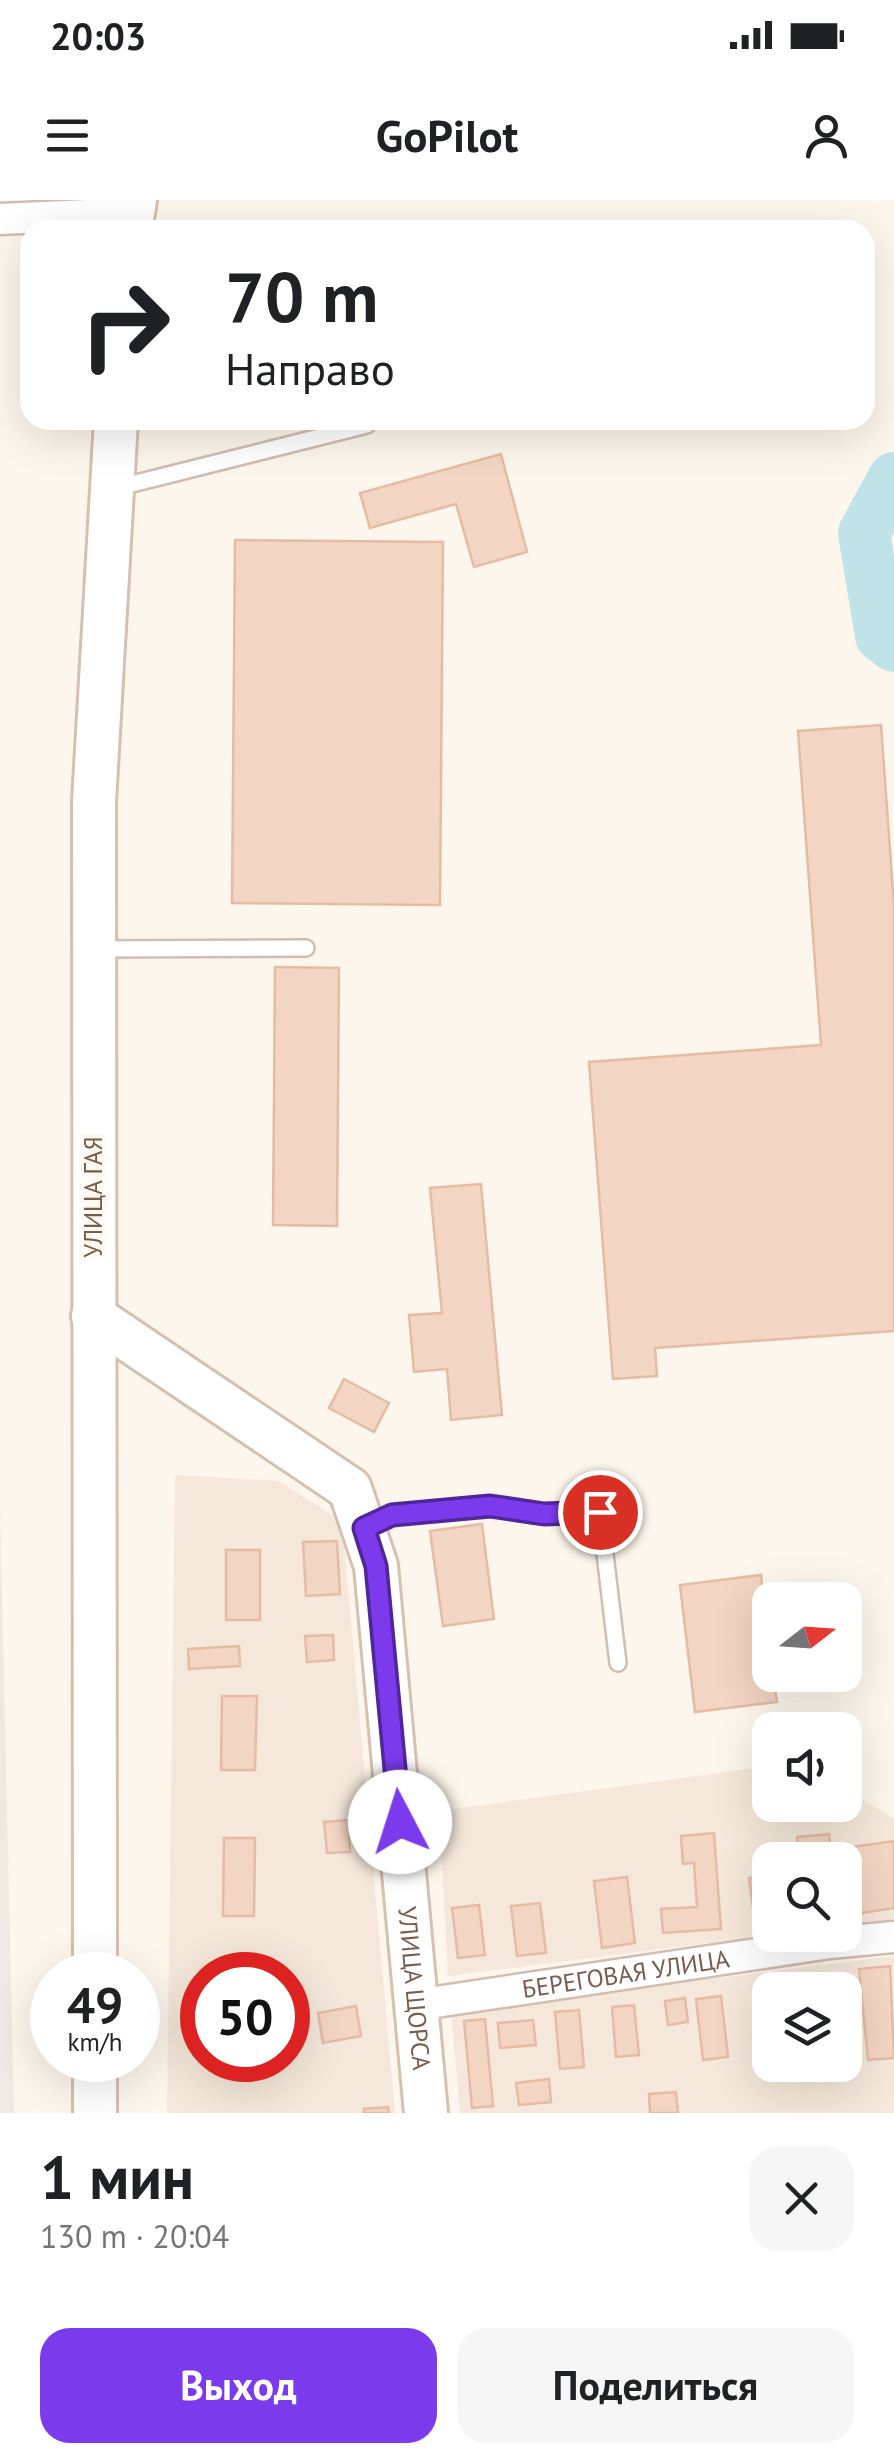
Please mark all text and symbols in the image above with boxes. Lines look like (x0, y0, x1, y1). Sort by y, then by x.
text: 20:03 (50, 11, 146, 60)
text: GoPilot (376, 106, 518, 164)
icon: menu (40, 108, 95, 163)
icon: person (799, 108, 854, 163)
text: 70 m (225, 251, 378, 341)
icon: right (60, 260, 190, 390)
text: Направо (225, 339, 395, 397)
street label: УЛИЦА ГАЯ (77, 1136, 109, 1258)
pin (558, 1470, 643, 1555)
icon: arrive (573, 1485, 628, 1540)
north arrow (752, 1582, 862, 1692)
map controls (752, 1582, 862, 2082)
button: sound (752, 1712, 862, 1822)
position arrow (348, 1770, 452, 1874)
button: search (752, 1842, 862, 1952)
street label: УЛИЦА ЩОРСА (391, 1905, 438, 2072)
street label: БЕРЕГОВАЯ УЛИЦА (520, 1942, 732, 2005)
speed limit sign: 50 (180, 1952, 310, 2082)
text: 49 (67, 1972, 123, 2037)
button: layers (752, 1972, 862, 2082)
text: km/h (68, 2026, 122, 2058)
text: 1 мин (40, 2138, 194, 2216)
button: close (749, 2146, 854, 2251)
text: 130 m · 20:04 (40, 2215, 229, 2257)
button: Выход (40, 2328, 437, 2443)
button: Поделиться (457, 2328, 854, 2443)

